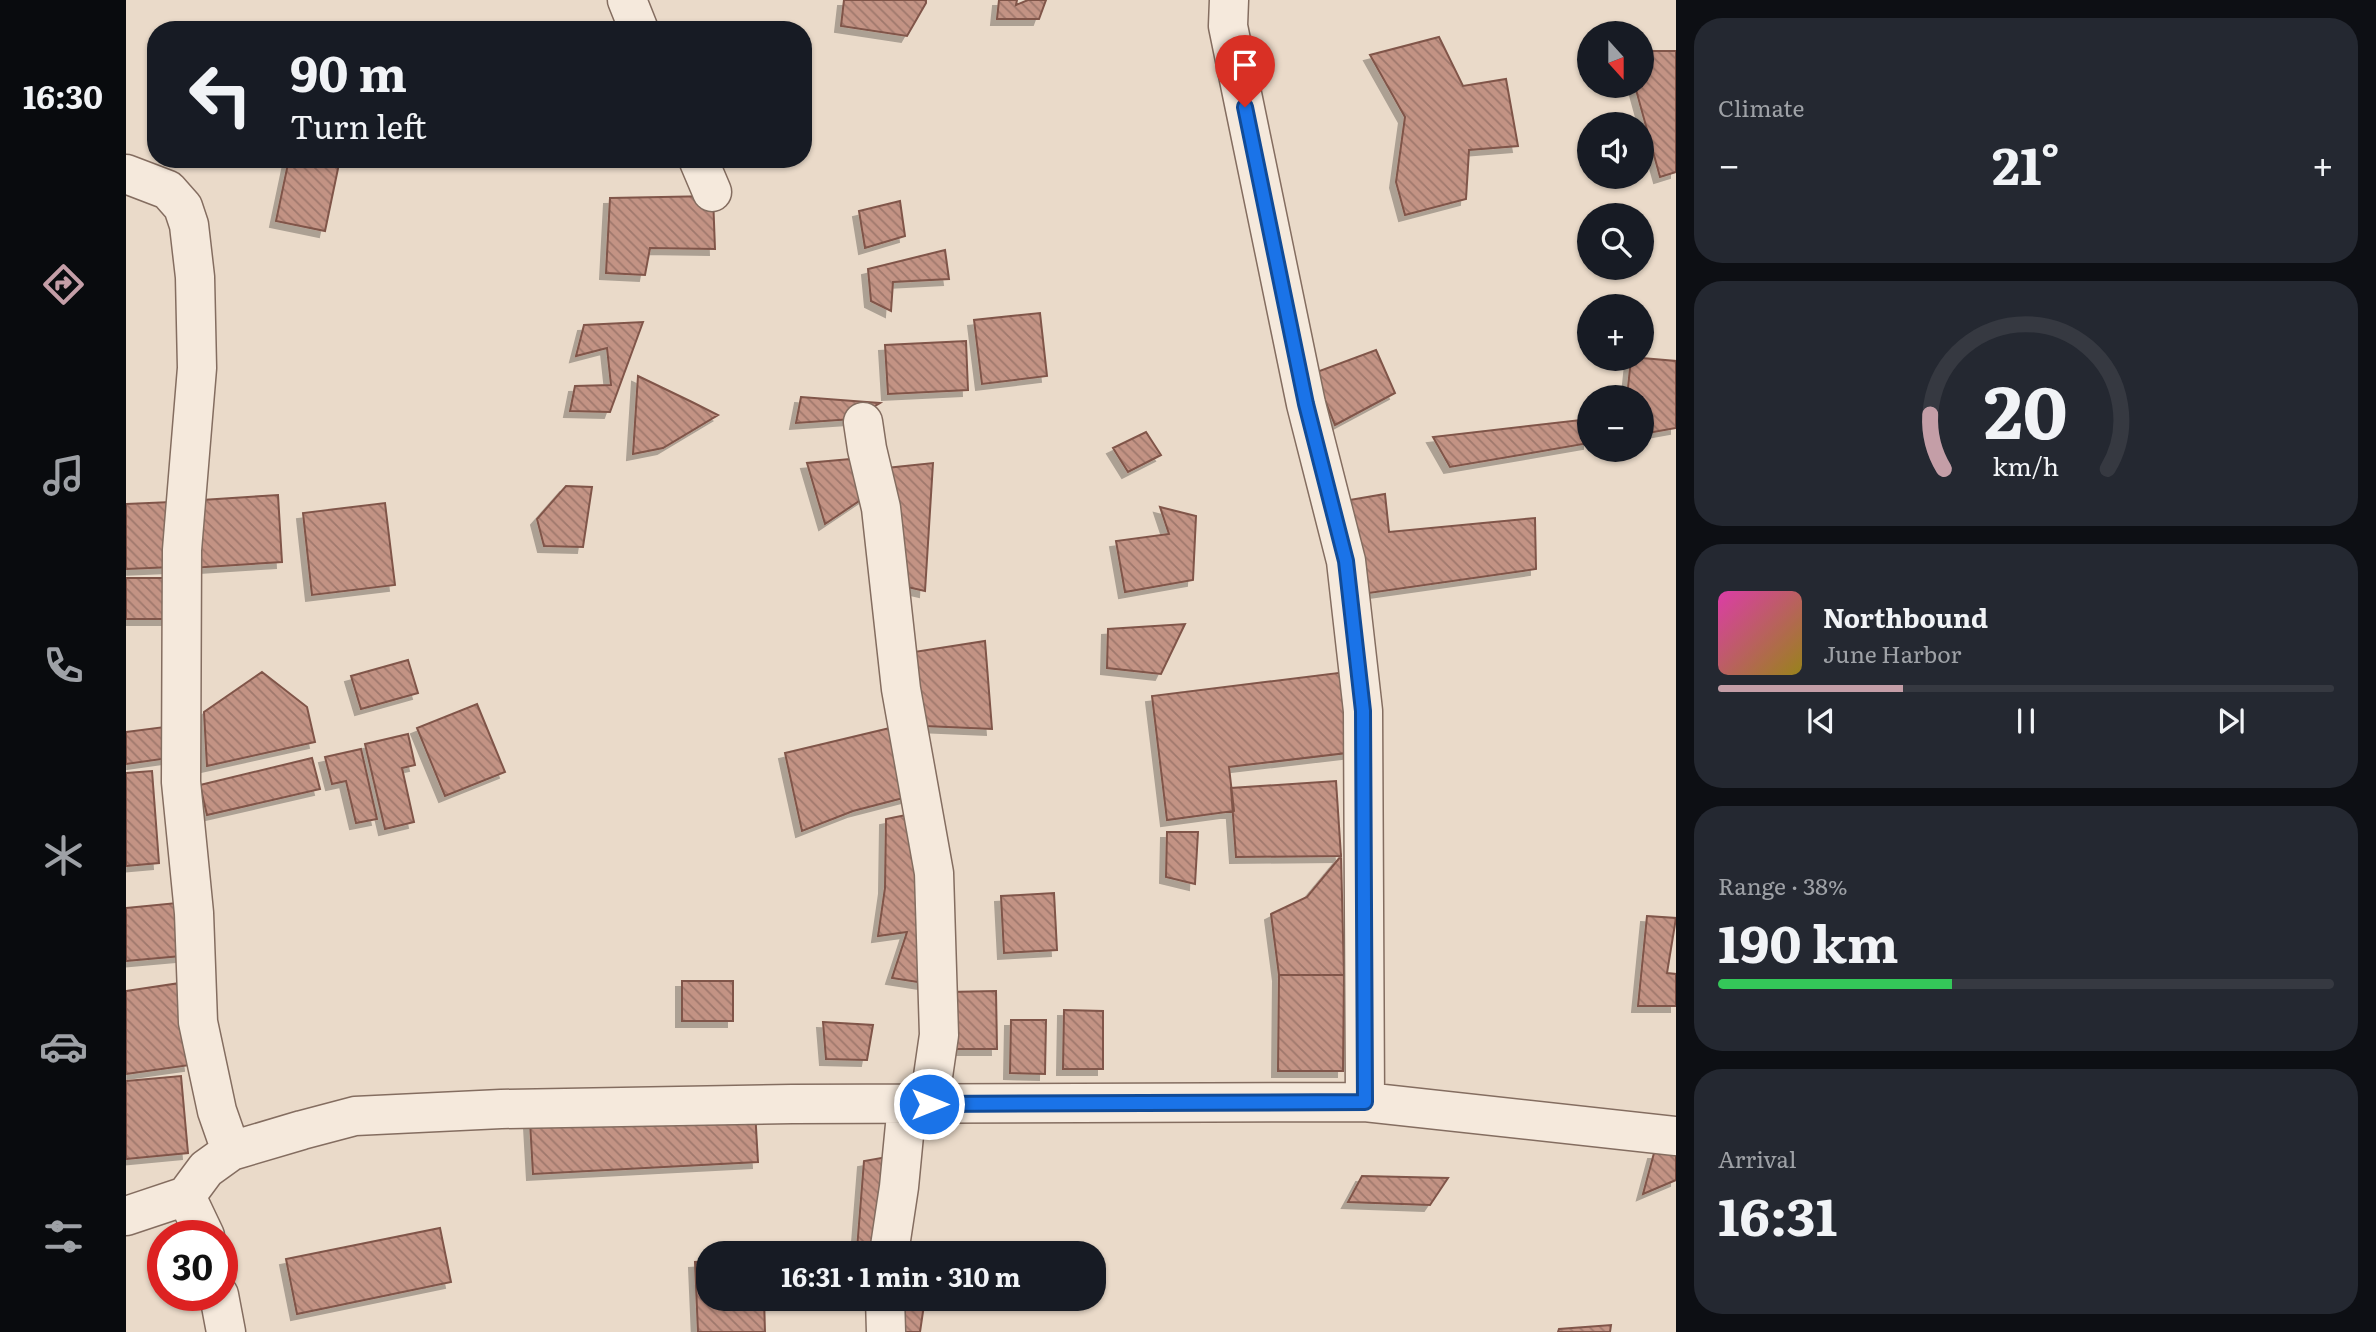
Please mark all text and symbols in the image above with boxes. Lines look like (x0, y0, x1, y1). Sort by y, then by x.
north arrow (1577, 21, 1654, 98)
map controls (1577, 21, 1654, 462)
text: 90 m (290, 34, 407, 107)
pin (1215, 35, 1275, 107)
icon: arrive (1226, 46, 1264, 84)
icon: left (175, 49, 266, 140)
text: 16:30 (23, 71, 103, 119)
text: Climate (1718, 90, 1804, 124)
text: Turn left (290, 101, 427, 149)
button: sound (1577, 112, 1654, 189)
text: 21° (1992, 124, 2060, 201)
text: − (1718, 134, 1740, 191)
text: + (2312, 134, 2334, 191)
button: search (1577, 203, 1654, 280)
icon: directions (39, 260, 88, 309)
button: + (1577, 294, 1654, 371)
text: 20 (1984, 354, 2068, 462)
button: − (1577, 385, 1654, 462)
text: km/h (1993, 447, 2059, 484)
icon: music (39, 451, 88, 500)
text: Northbound (1823, 597, 1988, 636)
text: June Harbor (1823, 636, 1961, 670)
icon: phone (39, 641, 88, 690)
icon: previous (1802, 702, 1840, 740)
icon: pause (2007, 702, 2045, 740)
icon: next (2212, 702, 2250, 740)
icon: climate (39, 831, 88, 880)
text: Range · 38% (1718, 868, 1848, 902)
text: 190 km (1718, 902, 1899, 979)
icon: car (39, 1022, 88, 1071)
position arrow (892, 1067, 966, 1141)
text: Arrival (1718, 1141, 1797, 1175)
text: 16:31 (1718, 1175, 1837, 1252)
icon: filters (39, 1212, 88, 1261)
speed limit sign: 30 (147, 1220, 238, 1311)
text: 16:31 · 1 min · 310 m (781, 1256, 1021, 1295)

